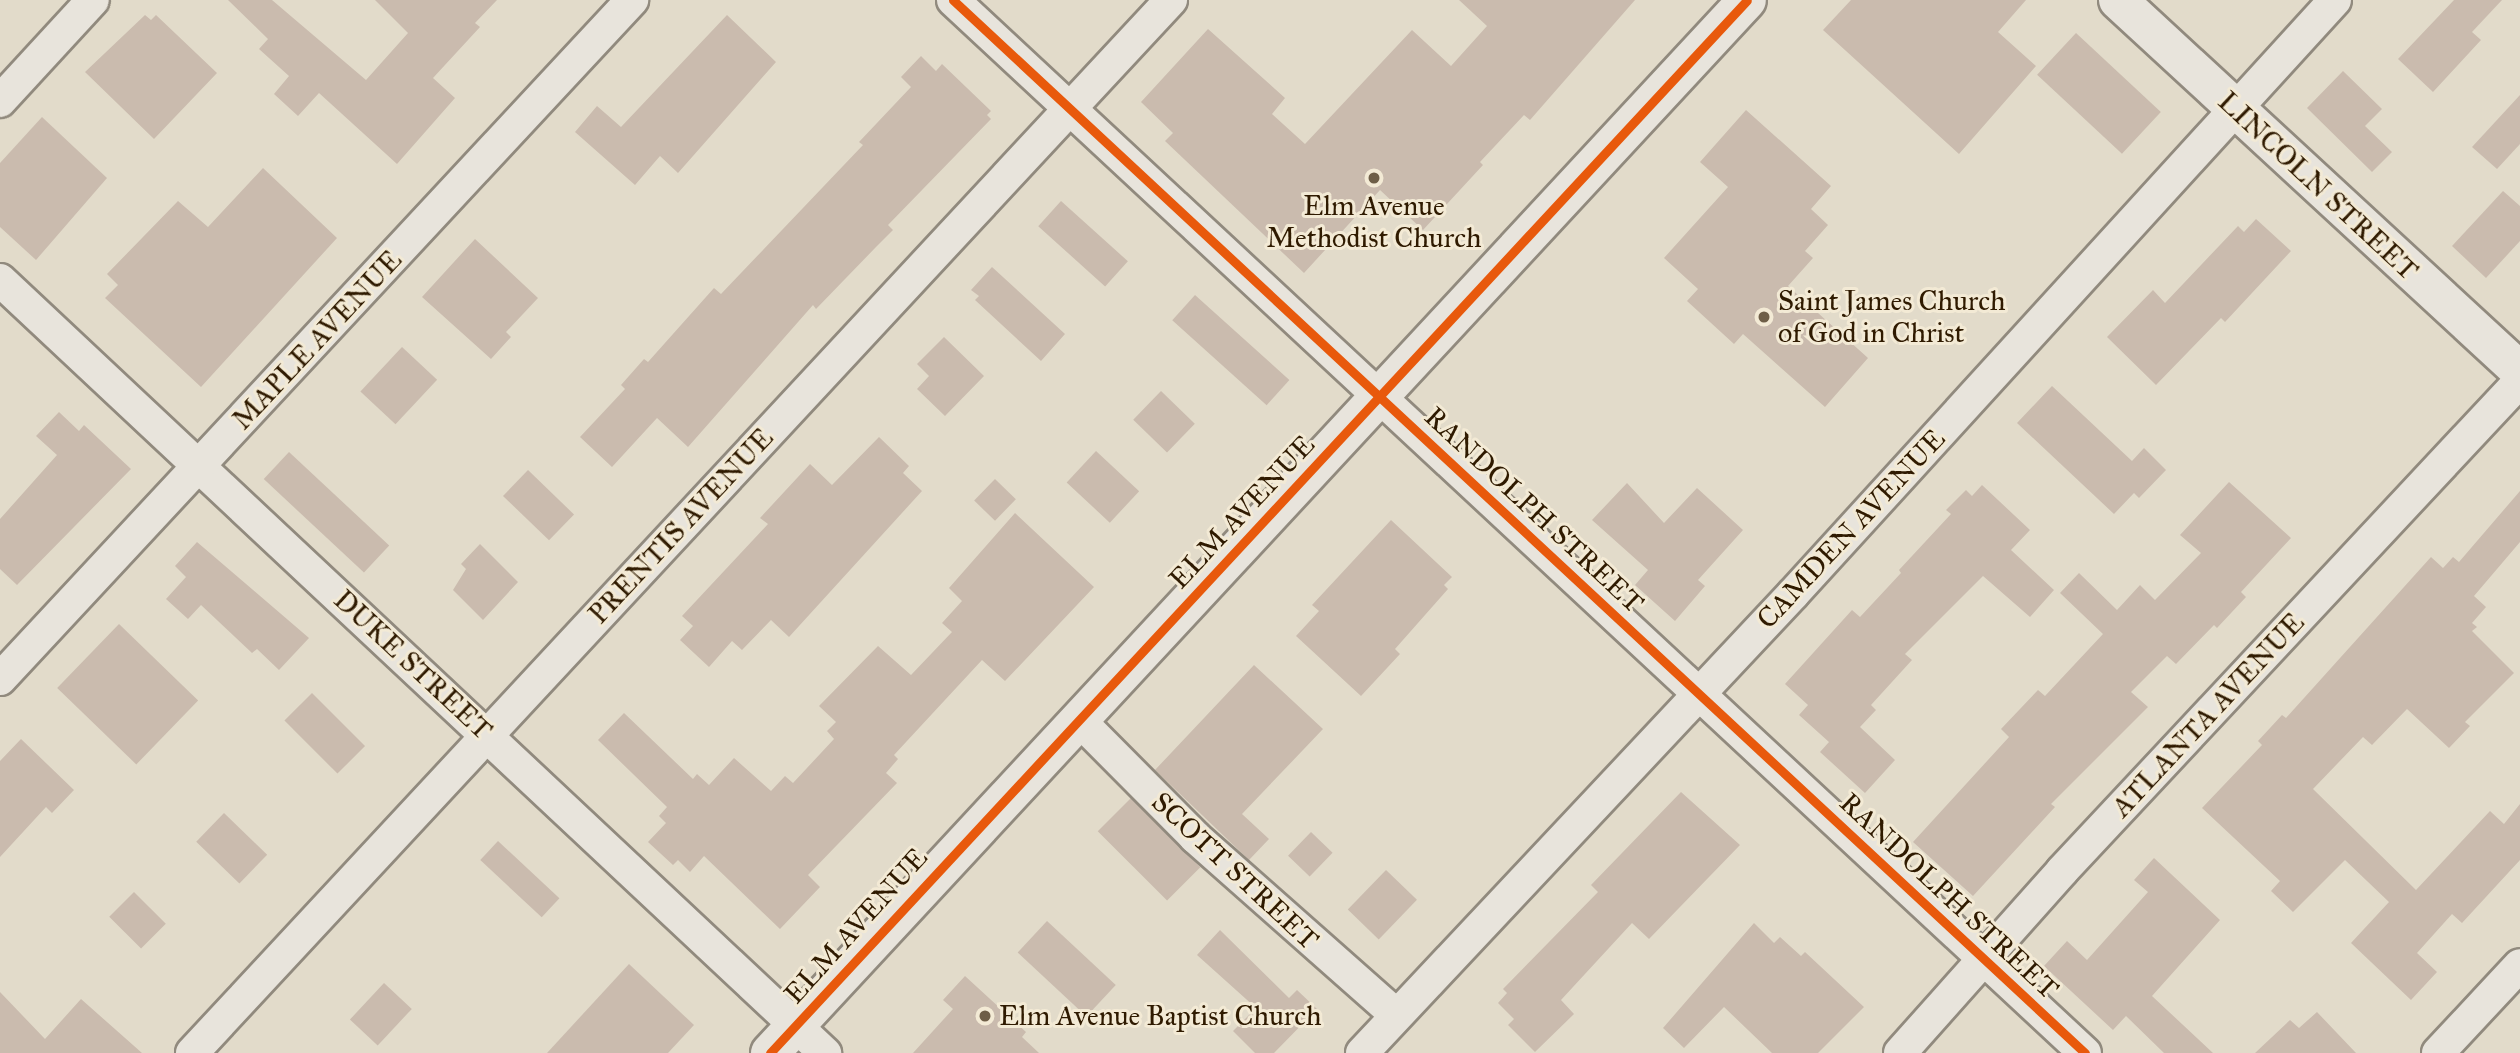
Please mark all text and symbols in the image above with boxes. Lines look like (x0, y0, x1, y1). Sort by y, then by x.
street label: LINCOLN STREET (2211, 85, 2425, 287)
marker: Elm Avenue Methodist Church (1366, 170, 1382, 186)
place label: Elm Avenue Methodist Church (1266, 189, 1482, 255)
street label: MAPLE AVENUE (225, 243, 409, 437)
place label: Saint James Church of God in Christ (1778, 284, 2006, 350)
marker: Saint James Church of God in Christ (1756, 309, 1772, 325)
street label: RANDOLPH STREET (1418, 400, 1650, 620)
street label: PRENTIS AVENUE (582, 421, 780, 631)
street label: CAMDEN AVENUE (1750, 422, 1952, 636)
street label: ELM AVENUE (1162, 428, 1322, 596)
street label: DUKE STREET (327, 583, 499, 747)
street label: ATLANTA AVENUE (2105, 606, 2311, 824)
street label: SCOTT STREET (1145, 785, 1325, 957)
street label: RANDOLPH STREET (1833, 786, 2065, 1006)
street label: ELM AVENUE (777, 841, 935, 1011)
place label: Elm Avenue Baptist Church (999, 999, 1322, 1033)
marker: Elm Avenue Baptist Church (977, 1008, 993, 1024)

